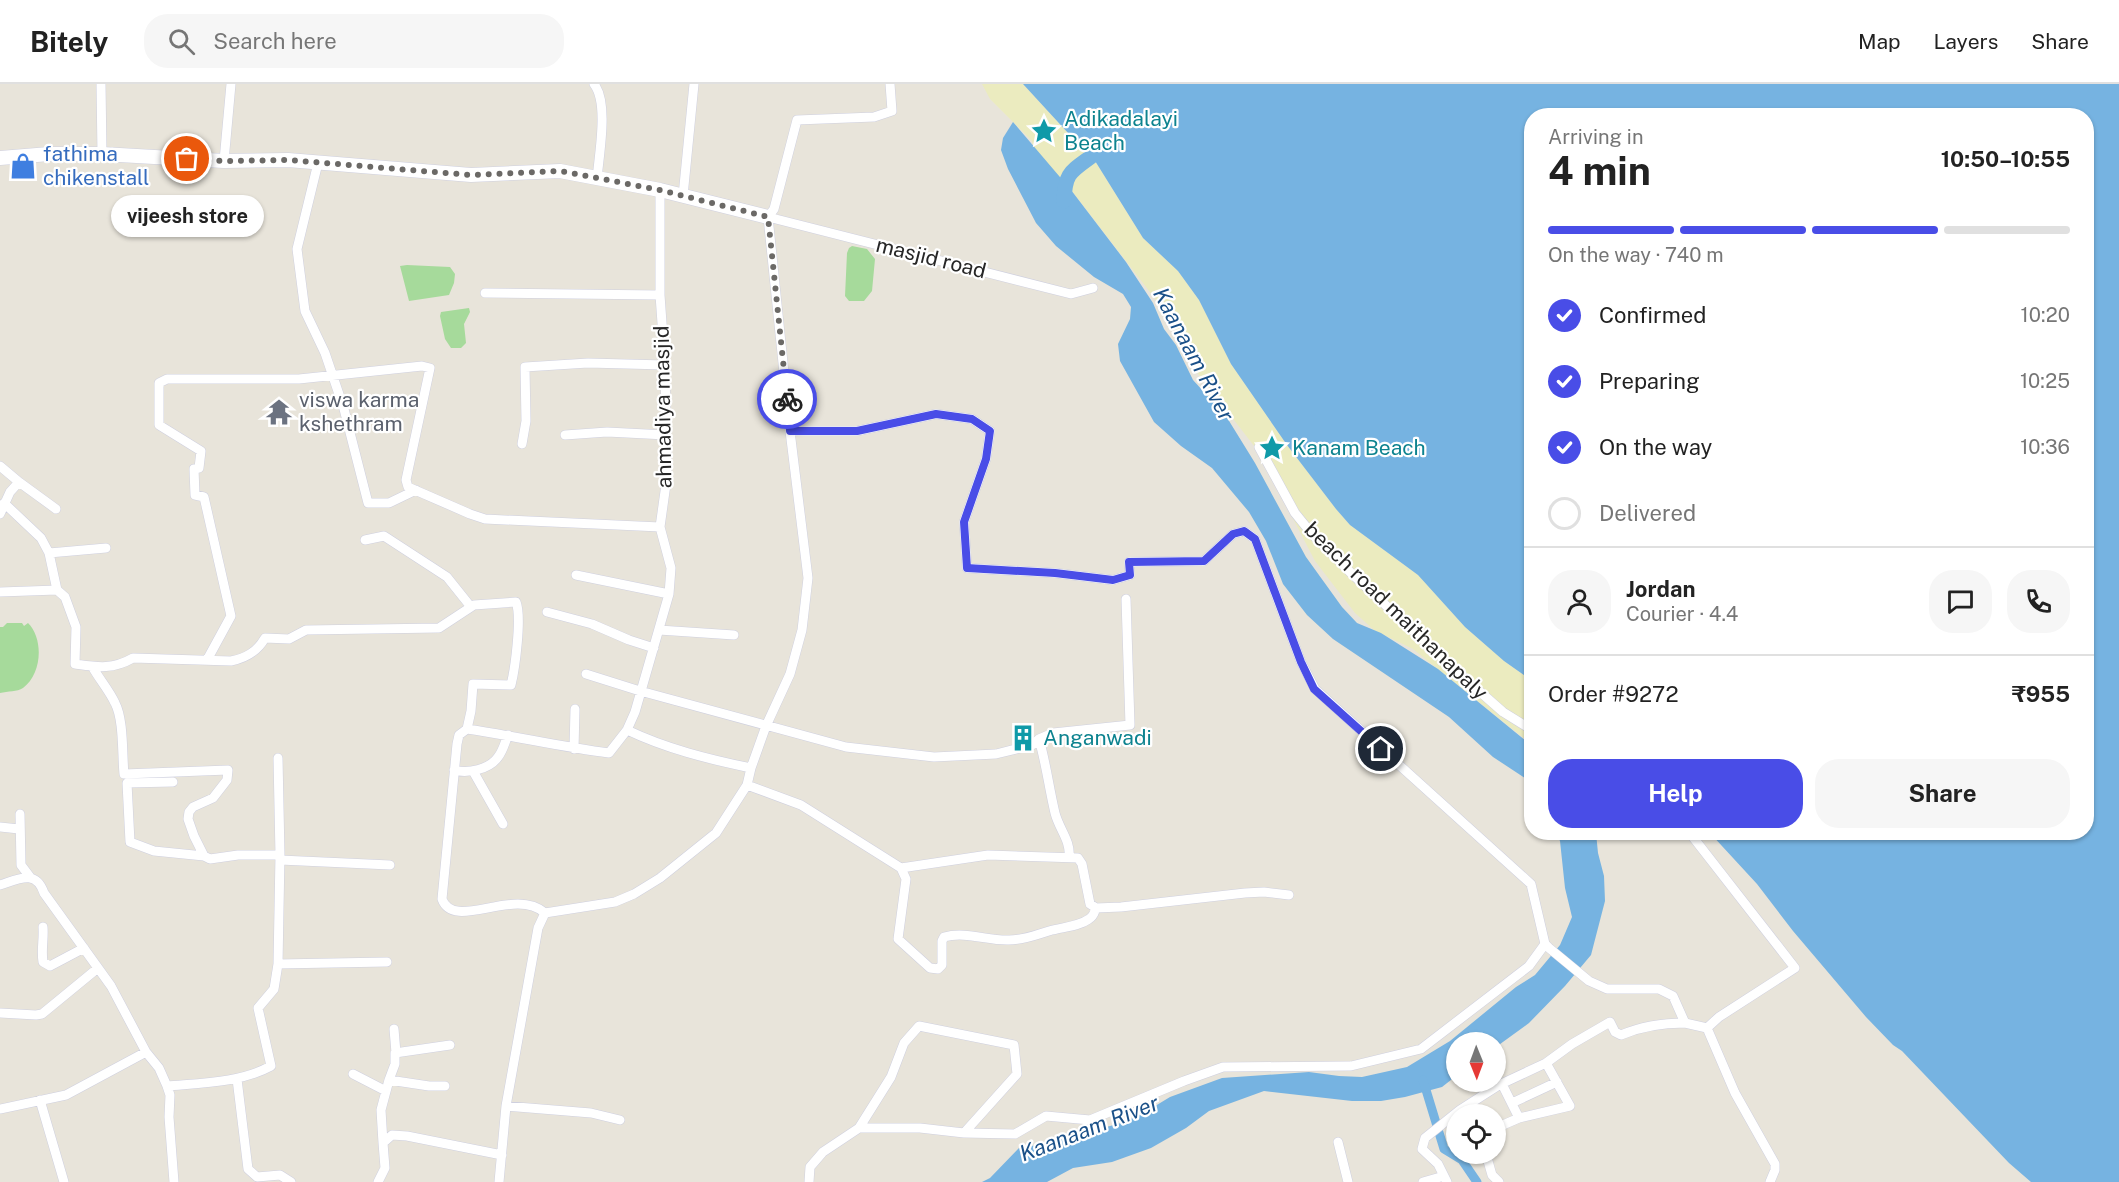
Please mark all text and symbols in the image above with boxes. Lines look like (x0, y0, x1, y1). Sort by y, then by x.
search box (144, 14, 564, 68)
text: Bitely (30, 25, 108, 58)
icon: search (165, 25, 198, 58)
text: Search here (213, 28, 337, 54)
text: Map (1858, 29, 1901, 54)
text: Layers (1934, 29, 1998, 54)
text: Share (2031, 29, 2089, 54)
place label: Adikadalayi Beach (1064, 106, 1178, 155)
place icon: Adikadalayi Beach (1029, 116, 1059, 146)
text: Arriving in (1548, 125, 1643, 149)
pin (161, 133, 212, 184)
place label: fathima chikenstall (43, 141, 149, 190)
icon: bag (170, 142, 203, 175)
text: 10:50–10:55 (1941, 146, 2070, 172)
text: 4 min (1548, 148, 1651, 194)
shop icon: fathima chikenstall (8, 151, 38, 181)
callout: vijeesh store (110, 195, 264, 237)
text: vijeesh store (127, 204, 248, 228)
street label: masjid road (873, 232, 989, 283)
text: On the way · 740 m (1548, 243, 1724, 267)
water label: Kaanaam River (1148, 283, 1240, 426)
icon: check (1548, 299, 1581, 332)
text: Confirmed (1599, 302, 1706, 328)
text: 10:20 (2021, 303, 2070, 327)
street label: ahmadiya masjid (649, 325, 676, 489)
icon: check (1548, 365, 1581, 398)
text: Preparing (1599, 368, 1700, 394)
courier (757, 369, 817, 429)
text: 10:25 (2020, 369, 2070, 393)
icon: bike (771, 383, 804, 416)
place label: viswa karma kshethram (299, 387, 419, 436)
temple icon: viswa karma kshethram (264, 397, 294, 427)
icon: check (1548, 431, 1581, 464)
place icon: Kanam Beach (1257, 433, 1287, 463)
text: On the way (1599, 434, 1712, 460)
place label: Kanam Beach (1292, 435, 1426, 460)
text: 10:36 (2020, 435, 2070, 459)
text: Delivered (1599, 500, 1696, 526)
street label: beach road maithanapaly (1300, 517, 1493, 705)
button: person (1548, 570, 1611, 633)
button: chat (1929, 570, 1992, 633)
button: phone (2007, 570, 2070, 633)
text: Jordan (1626, 576, 1695, 602)
text: Courier · 4.4 (1626, 602, 1738, 626)
text: Order #9272 (1548, 681, 1679, 707)
text: ₹955 (2012, 681, 2070, 707)
building icon: Anganwadi (1008, 723, 1038, 753)
pin (1355, 723, 1406, 774)
place label: Anganwadi (1043, 725, 1152, 750)
icon: home (1364, 732, 1397, 765)
button: Help (1548, 759, 1803, 828)
button: Share (1815, 759, 2070, 828)
north arrow (1446, 1032, 1506, 1092)
map controls (1446, 1032, 1506, 1164)
water label: Kaanaam River (1016, 1089, 1163, 1167)
button: locate (1446, 1104, 1506, 1164)

